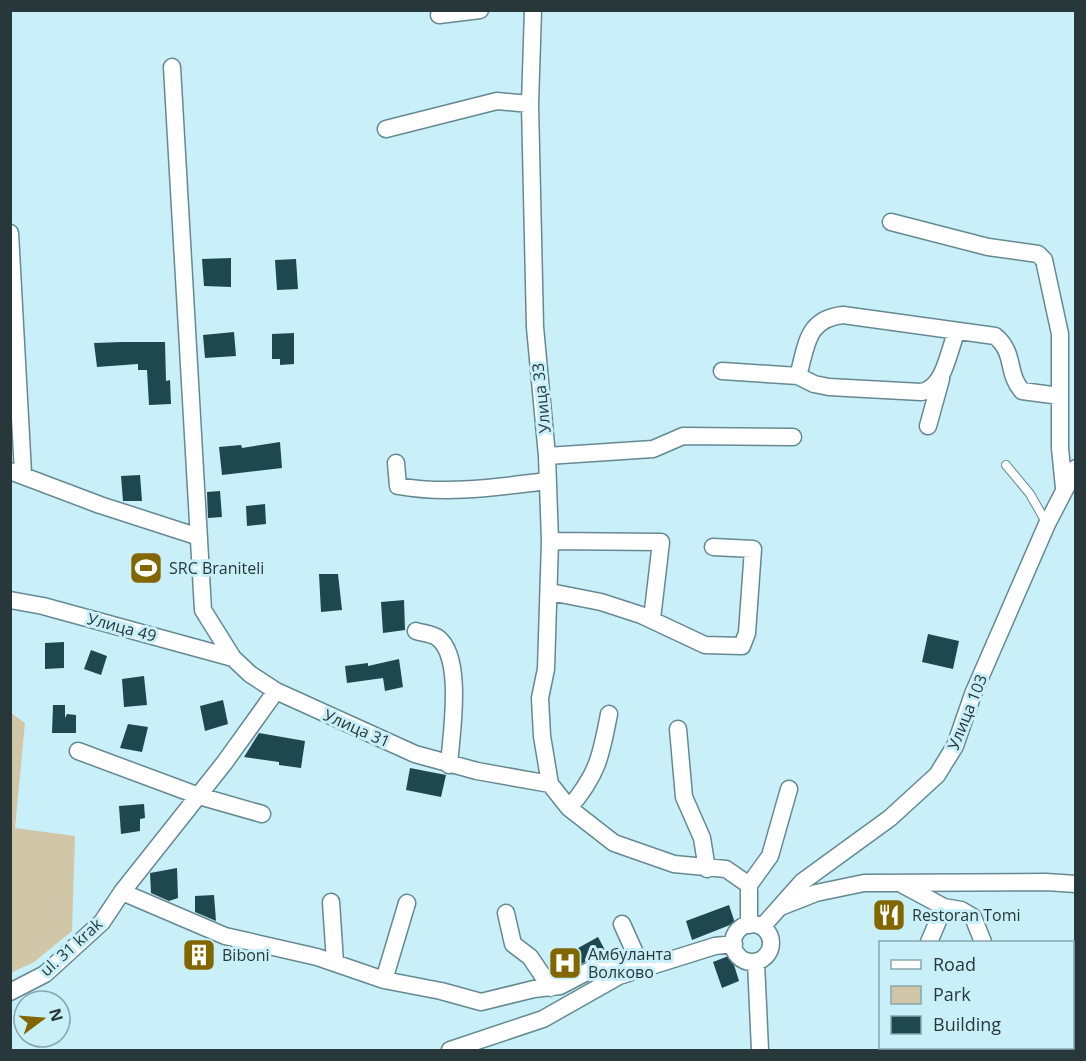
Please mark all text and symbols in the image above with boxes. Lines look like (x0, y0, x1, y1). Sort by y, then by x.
street label: Улица 33 (526, 362, 556, 434)
sports icon: SRC Braniteli (128, 550, 164, 586)
place label: SRC Braniteli (169, 557, 264, 579)
street label: Улица 49 (85, 607, 159, 647)
street label: Улица 103 (942, 671, 992, 753)
street label: Улица 31 (320, 704, 394, 752)
restaurant icon: Restoran Tomi (871, 897, 907, 933)
place label: Restoran Tomi (912, 904, 1021, 926)
street label: ul. 31 krak (35, 913, 107, 981)
building icon: Biboni (181, 937, 217, 973)
legend (879, 941, 1074, 1049)
place label: Амбуланта Волково (588, 943, 672, 983)
place label: Biboni (222, 944, 270, 966)
hospital icon: Амбуланта Волково (547, 945, 583, 981)
text: Road (933, 952, 976, 976)
text: Park (933, 982, 971, 1006)
north arrow (12, 989, 72, 1049)
text: N (44, 1006, 69, 1024)
text: Building (933, 1012, 1001, 1036)

